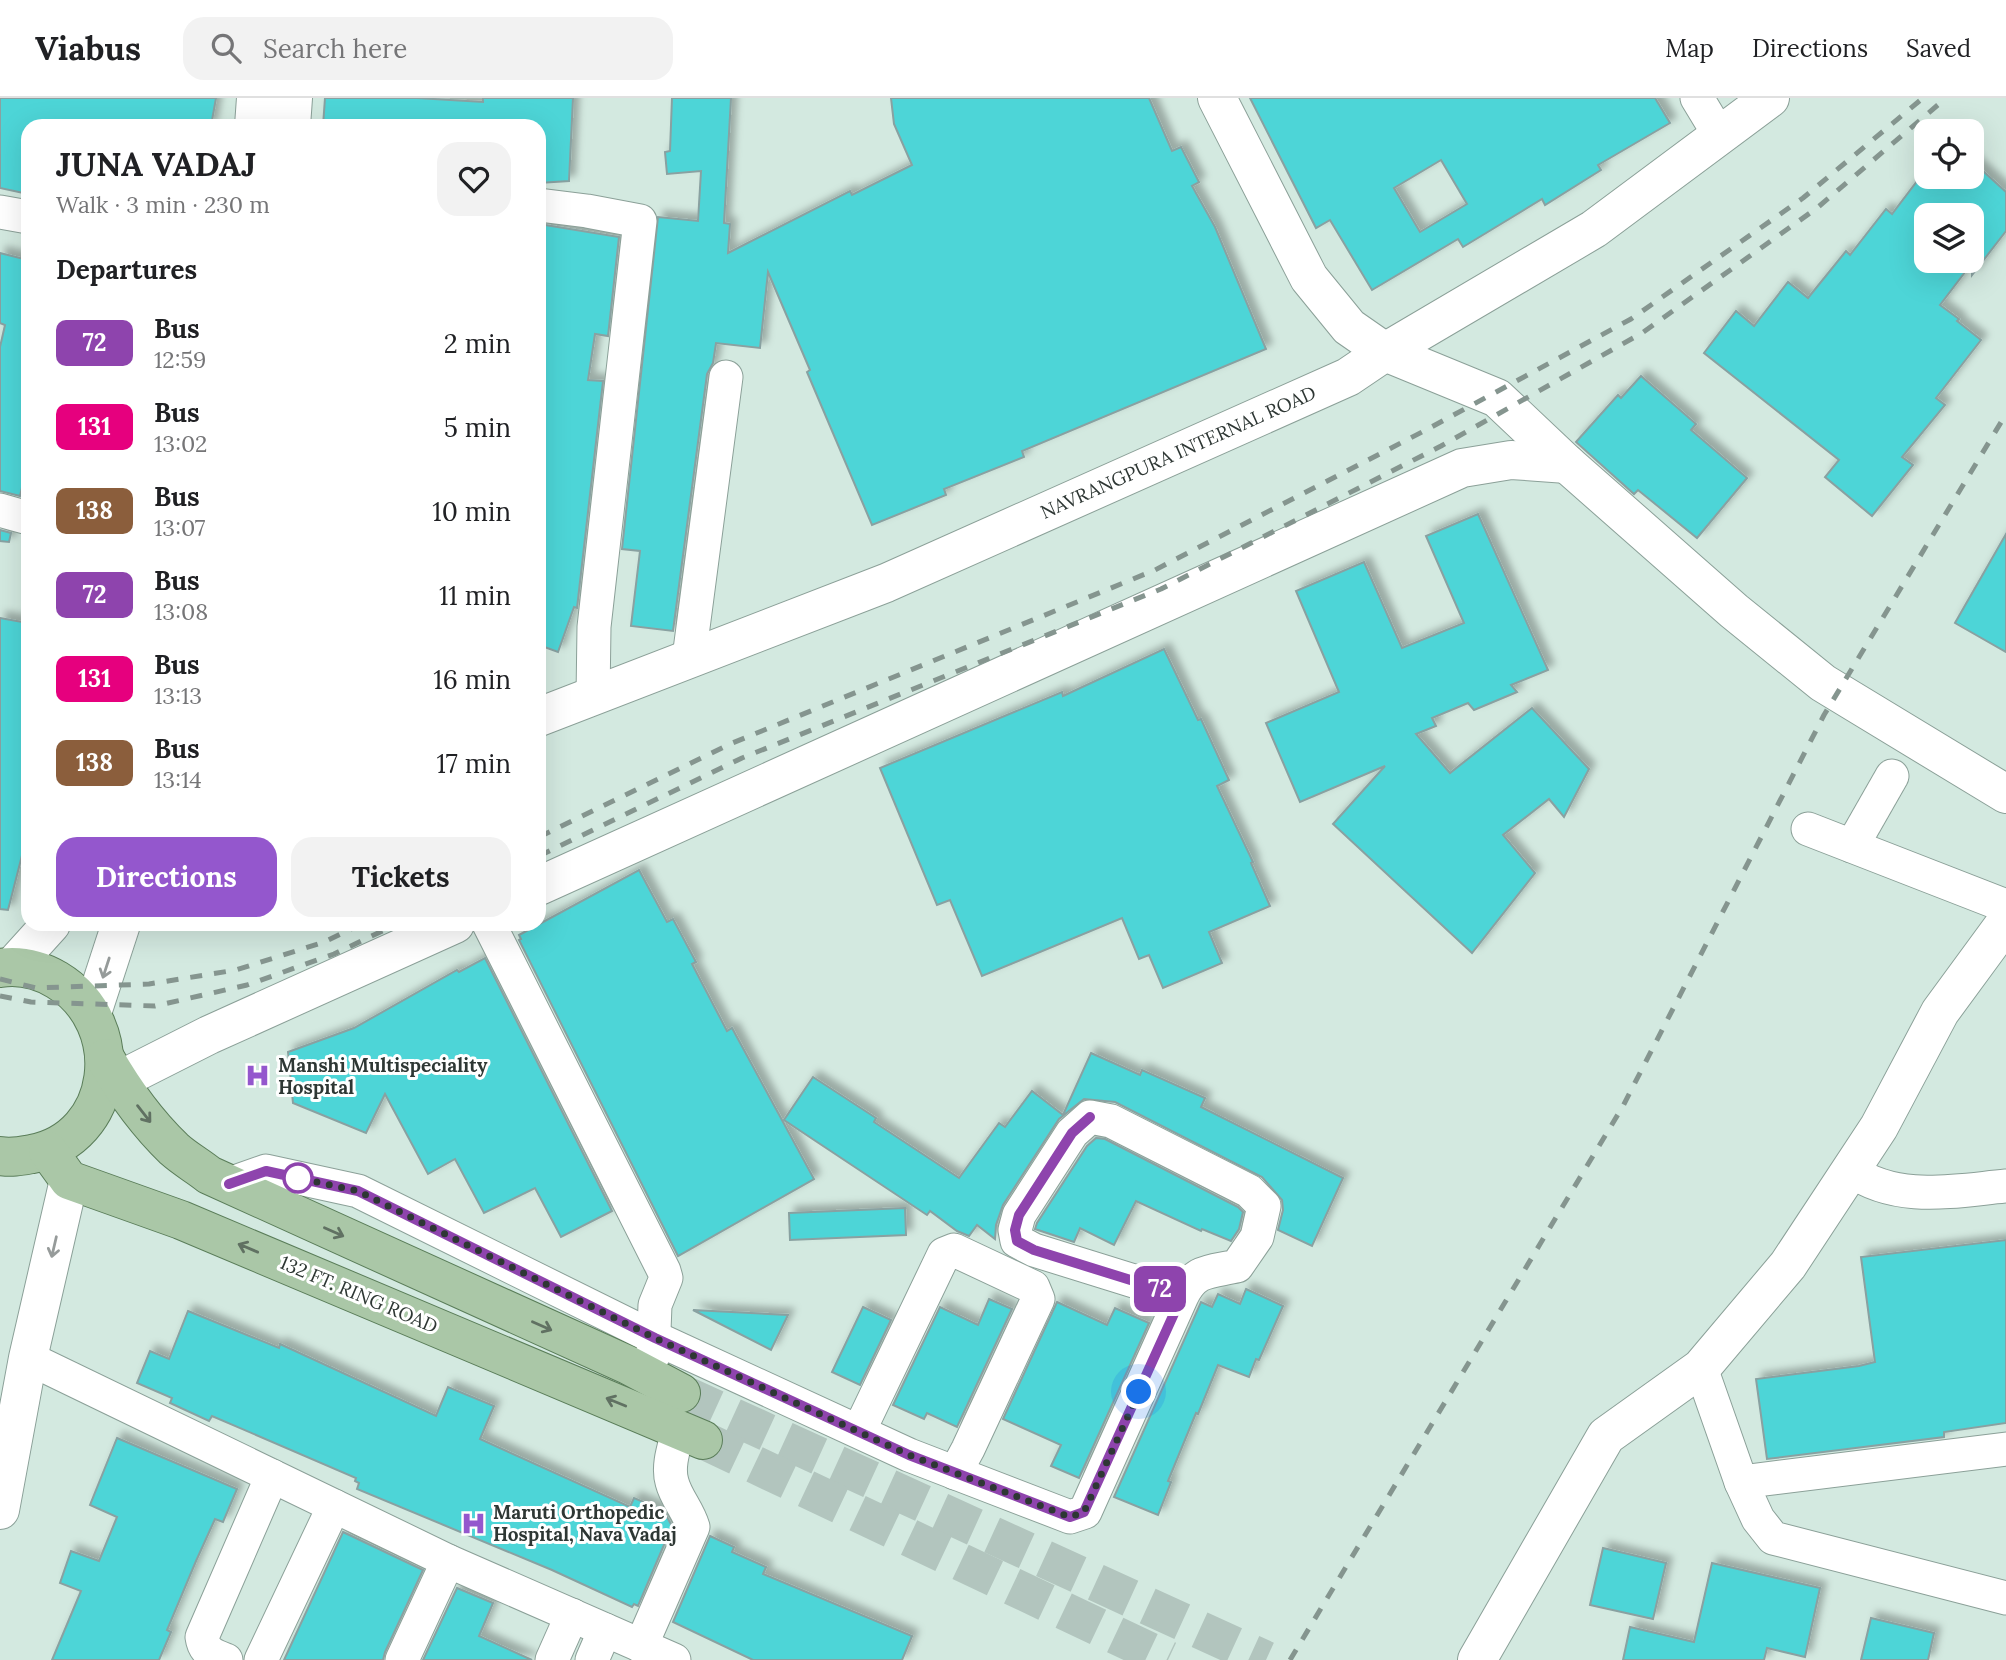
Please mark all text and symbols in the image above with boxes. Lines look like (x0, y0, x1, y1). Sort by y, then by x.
search box (183, 17, 673, 80)
text: Viabus (35, 27, 141, 69)
icon: search (207, 29, 245, 67)
text: Search here (263, 32, 407, 65)
text: Map (1665, 33, 1714, 64)
text: Directions (1752, 33, 1868, 64)
text: Saved (1906, 33, 1971, 64)
map controls (1914, 119, 1984, 273)
button: locate (1914, 119, 1984, 189)
button: heart (437, 142, 511, 216)
text: JUNA VADAJ (56, 143, 256, 185)
text: Walk · 3 min · 230 m (56, 190, 270, 219)
button: layers (1914, 203, 1984, 273)
text: Departures (56, 253, 197, 286)
text: Bus (154, 312, 200, 345)
text: 72 (82, 327, 107, 358)
text: 2 min (444, 327, 511, 360)
text: 12:59 (154, 345, 206, 374)
street label: NAVRANGPURA INTERNAL ROAD (1036, 380, 1320, 524)
text: Bus (154, 396, 200, 429)
text: 131 (78, 411, 111, 442)
text: 5 min (444, 411, 511, 444)
text: 13:02 (154, 429, 207, 458)
text: Bus (154, 480, 200, 513)
text: 138 (76, 495, 113, 526)
text: 10 min (432, 495, 511, 528)
text: 13:07 (154, 513, 205, 542)
text: Bus (154, 564, 200, 597)
text: 72 (82, 579, 107, 610)
text: 11 min (439, 579, 511, 612)
text: 13:08 (154, 597, 208, 626)
text: Bus (154, 648, 200, 681)
text: 131 (78, 663, 111, 694)
text: 16 min (433, 663, 511, 696)
text: 13:13 (154, 681, 202, 710)
text: Bus (154, 732, 200, 765)
text: 138 (76, 747, 113, 778)
text: 17 min (436, 747, 511, 780)
text: 13:14 (154, 765, 202, 794)
button: Directions (56, 837, 277, 917)
button: Tickets (291, 837, 511, 917)
one-way arrow (99, 957, 111, 979)
place label: Manshi Multispeciality Hospital (278, 1053, 488, 1099)
hospital icon: Manshi Multispeciality Hospital (244, 1062, 272, 1090)
one-way arrow (136, 1105, 151, 1123)
unlabelled marker (283, 1163, 313, 1193)
one-way arrow (323, 1226, 345, 1239)
one-way arrow (47, 1235, 60, 1258)
one-way arrow (238, 1241, 259, 1254)
street label: 132 FT. RING ROAD (277, 1250, 441, 1338)
line badge: 72 (1128, 1266, 1192, 1312)
text: 72 (1148, 1273, 1172, 1304)
one-way arrow (531, 1320, 552, 1333)
your location (1121, 1374, 1156, 1409)
one-way arrow (606, 1395, 627, 1408)
place label: Maruti Orthopedic Hospital, Nava Vadaj (493, 1500, 677, 1546)
hospital icon: Maruti Orthopedic Hospital, Nava Vadaj (459, 1509, 487, 1537)

